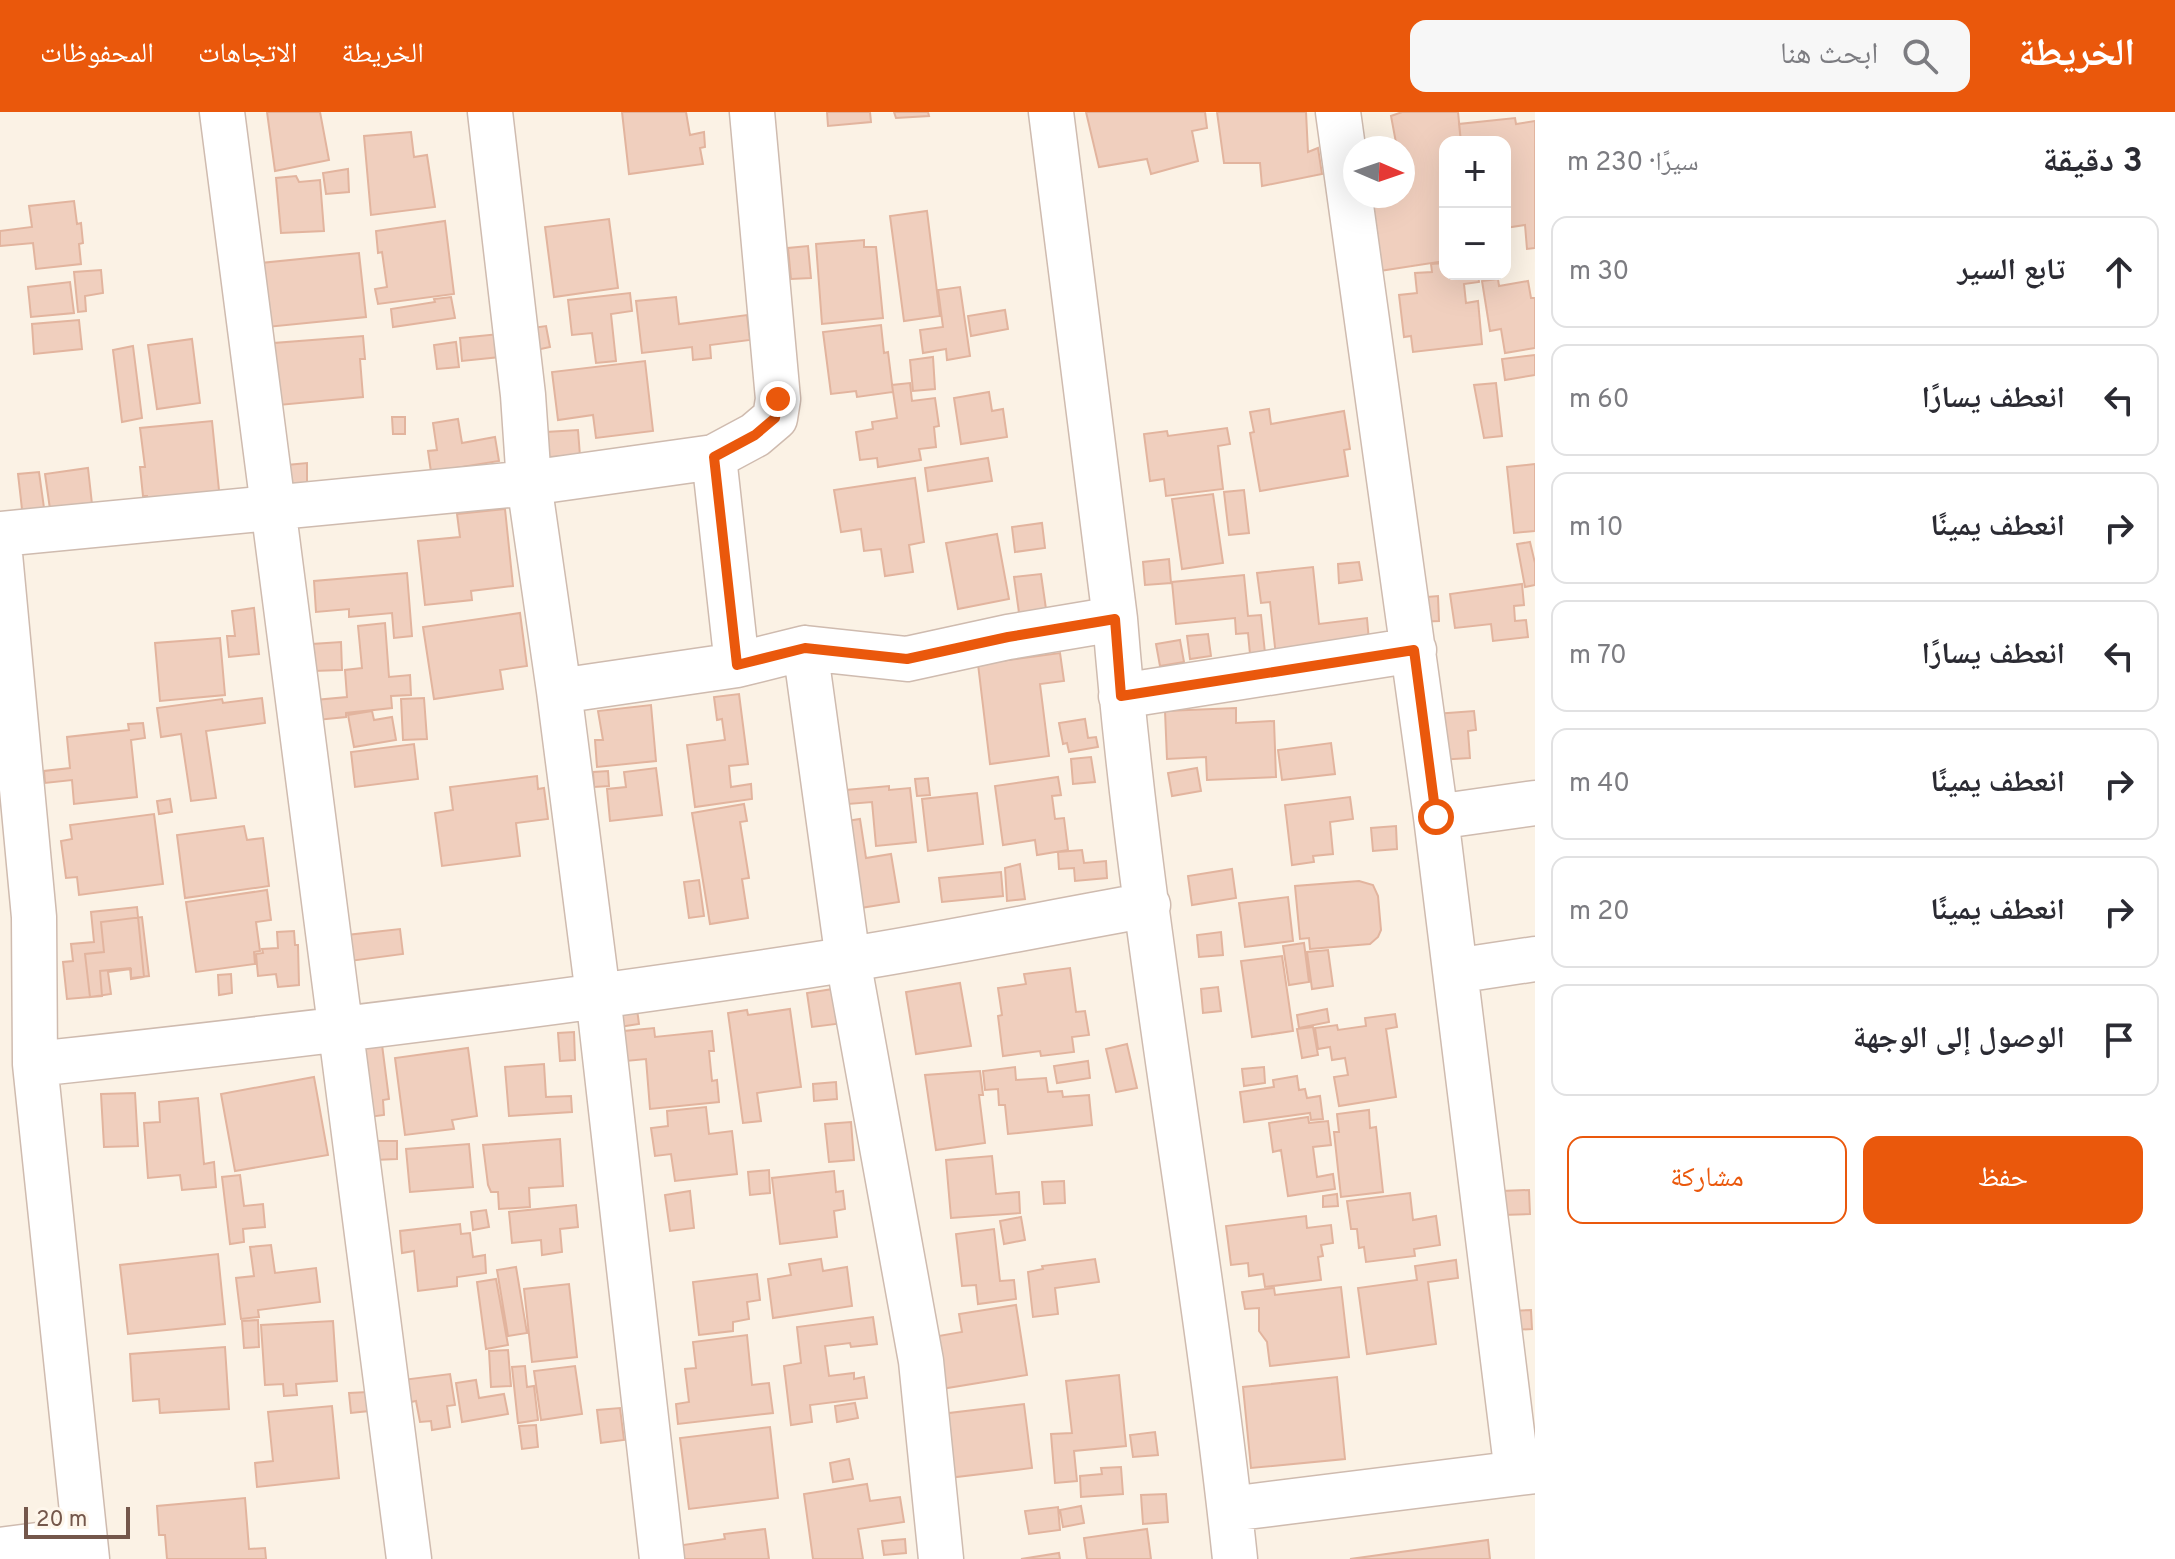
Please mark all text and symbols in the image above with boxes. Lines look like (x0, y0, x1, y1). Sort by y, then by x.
search box (1410, 20, 1970, 92)
text: الخريطة (2018, 31, 2135, 80)
icon: search (1898, 34, 1942, 78)
text: المحفوظات (40, 37, 154, 73)
text: الاتجاهات (198, 37, 297, 73)
text: الخريطة (341, 37, 424, 73)
text: ابحث هنا (1780, 37, 1878, 74)
north arrow (1343, 136, 1415, 208)
map controls (1439, 136, 1511, 280)
button: + (1439, 136, 1511, 208)
text: 3 دقيقة (2043, 141, 2143, 184)
text: سيرًا · 230 m (1567, 147, 1699, 180)
button: − (1439, 208, 1511, 280)
icon: ahead (2097, 250, 2141, 294)
text: تابع السير (1957, 253, 2065, 290)
text: 30 m (1569, 256, 1629, 289)
icon: left (2097, 378, 2141, 422)
route end (760, 381, 796, 417)
text: انعطف يسارًا (1921, 381, 2065, 418)
text: 60 m (1569, 384, 1629, 417)
icon: right (2097, 506, 2141, 550)
text: انعطف يمينًا (1930, 509, 2065, 546)
text: 10 m (1569, 512, 1624, 545)
icon: left (2097, 634, 2141, 678)
text: انعطف يسارًا (1921, 637, 2065, 674)
text: 70 m (1569, 640, 1627, 673)
icon: right (2097, 762, 2141, 806)
text: انعطف يمينًا (1930, 765, 2065, 802)
text: 40 m (1569, 768, 1630, 801)
route start (1418, 799, 1454, 835)
icon: right (2097, 890, 2141, 934)
text: انعطف يمينًا (1930, 893, 2065, 930)
text: 20 m (1569, 896, 1630, 929)
icon: arrive (2097, 1018, 2141, 1062)
text: الوصول إلى الوجهة (1853, 1021, 2065, 1058)
button: مشاركة (1567, 1136, 1847, 1224)
button: حفظ (1863, 1136, 2143, 1224)
scale bar (24, 1503, 130, 1539)
text: 20 m (36, 1507, 87, 1534)

